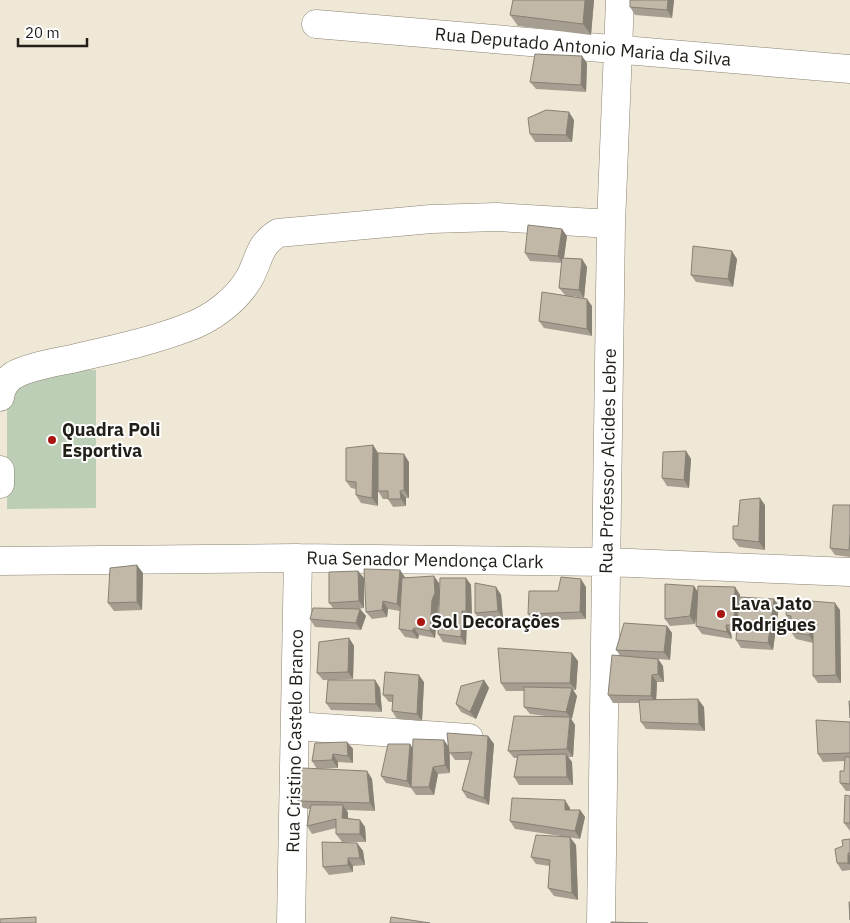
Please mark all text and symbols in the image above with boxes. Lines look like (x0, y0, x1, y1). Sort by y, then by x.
scale bar (18, 15, 86, 47)
street label: Rua Deputado Antonio Maria da Silva (434, 22, 733, 71)
text: 20 m (25, 23, 60, 42)
street label: Rua Professor Alcides Lebre (594, 348, 621, 574)
place label: Quadra Poli Esportiva (62, 418, 160, 462)
marker: Quadra Poli Esportiva (46, 434, 58, 446)
street label: Rua Senador Mendonça Clark (306, 546, 544, 573)
place label: Lava Jato Rodrigues (731, 592, 816, 636)
marker: Lava Jato Rodrigues (715, 608, 727, 620)
place label: Sol Decorações (431, 610, 560, 633)
marker: Sol Decorações (415, 616, 427, 628)
street label: Rua Cristino Castelo Branco (281, 629, 308, 853)

